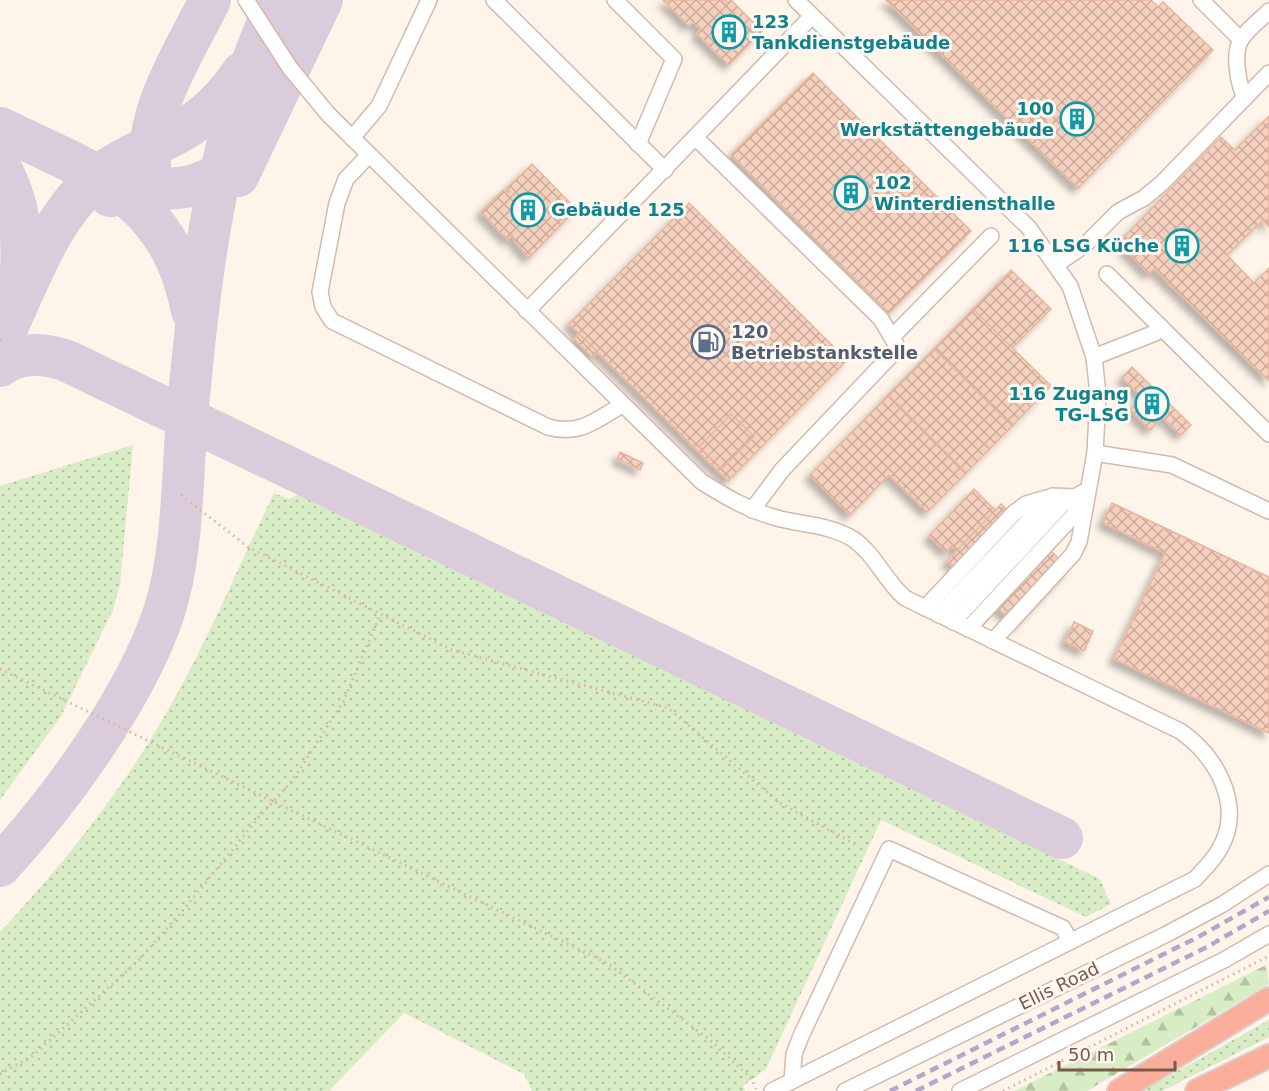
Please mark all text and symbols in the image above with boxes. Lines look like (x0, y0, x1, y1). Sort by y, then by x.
place label: 123 Tankdienstgebäude (752, 11, 950, 53)
building icon: 123 Tankdienstgebäude (711, 14, 747, 50)
place label: 100 Werkstättengebäude (840, 98, 1054, 140)
building icon: 100 Werkstättengebäude (1059, 101, 1095, 137)
place label: 102 Winterdiensthalle (874, 172, 1055, 214)
building icon: 102 Winterdiensthalle (833, 175, 869, 211)
building icon: Gebäude 125 (510, 192, 546, 228)
place label: Gebäude 125 (551, 199, 685, 220)
building icon: 116 LSG Küche (1164, 228, 1200, 264)
place label: 116 LSG Küche (1008, 235, 1159, 256)
place label: 120 Betriebstankstelle (731, 321, 918, 363)
fuel station icon: 120 Betriebstankstelle (690, 324, 726, 360)
place label: 116 Zugang TG-LSG (1009, 383, 1129, 425)
building icon: 116 Zugang TG-LSG (1134, 386, 1170, 422)
street label: Ellis Road (1015, 957, 1102, 1014)
scale bar (1059, 1034, 1174, 1072)
text: 50 m (1068, 1044, 1114, 1065)

